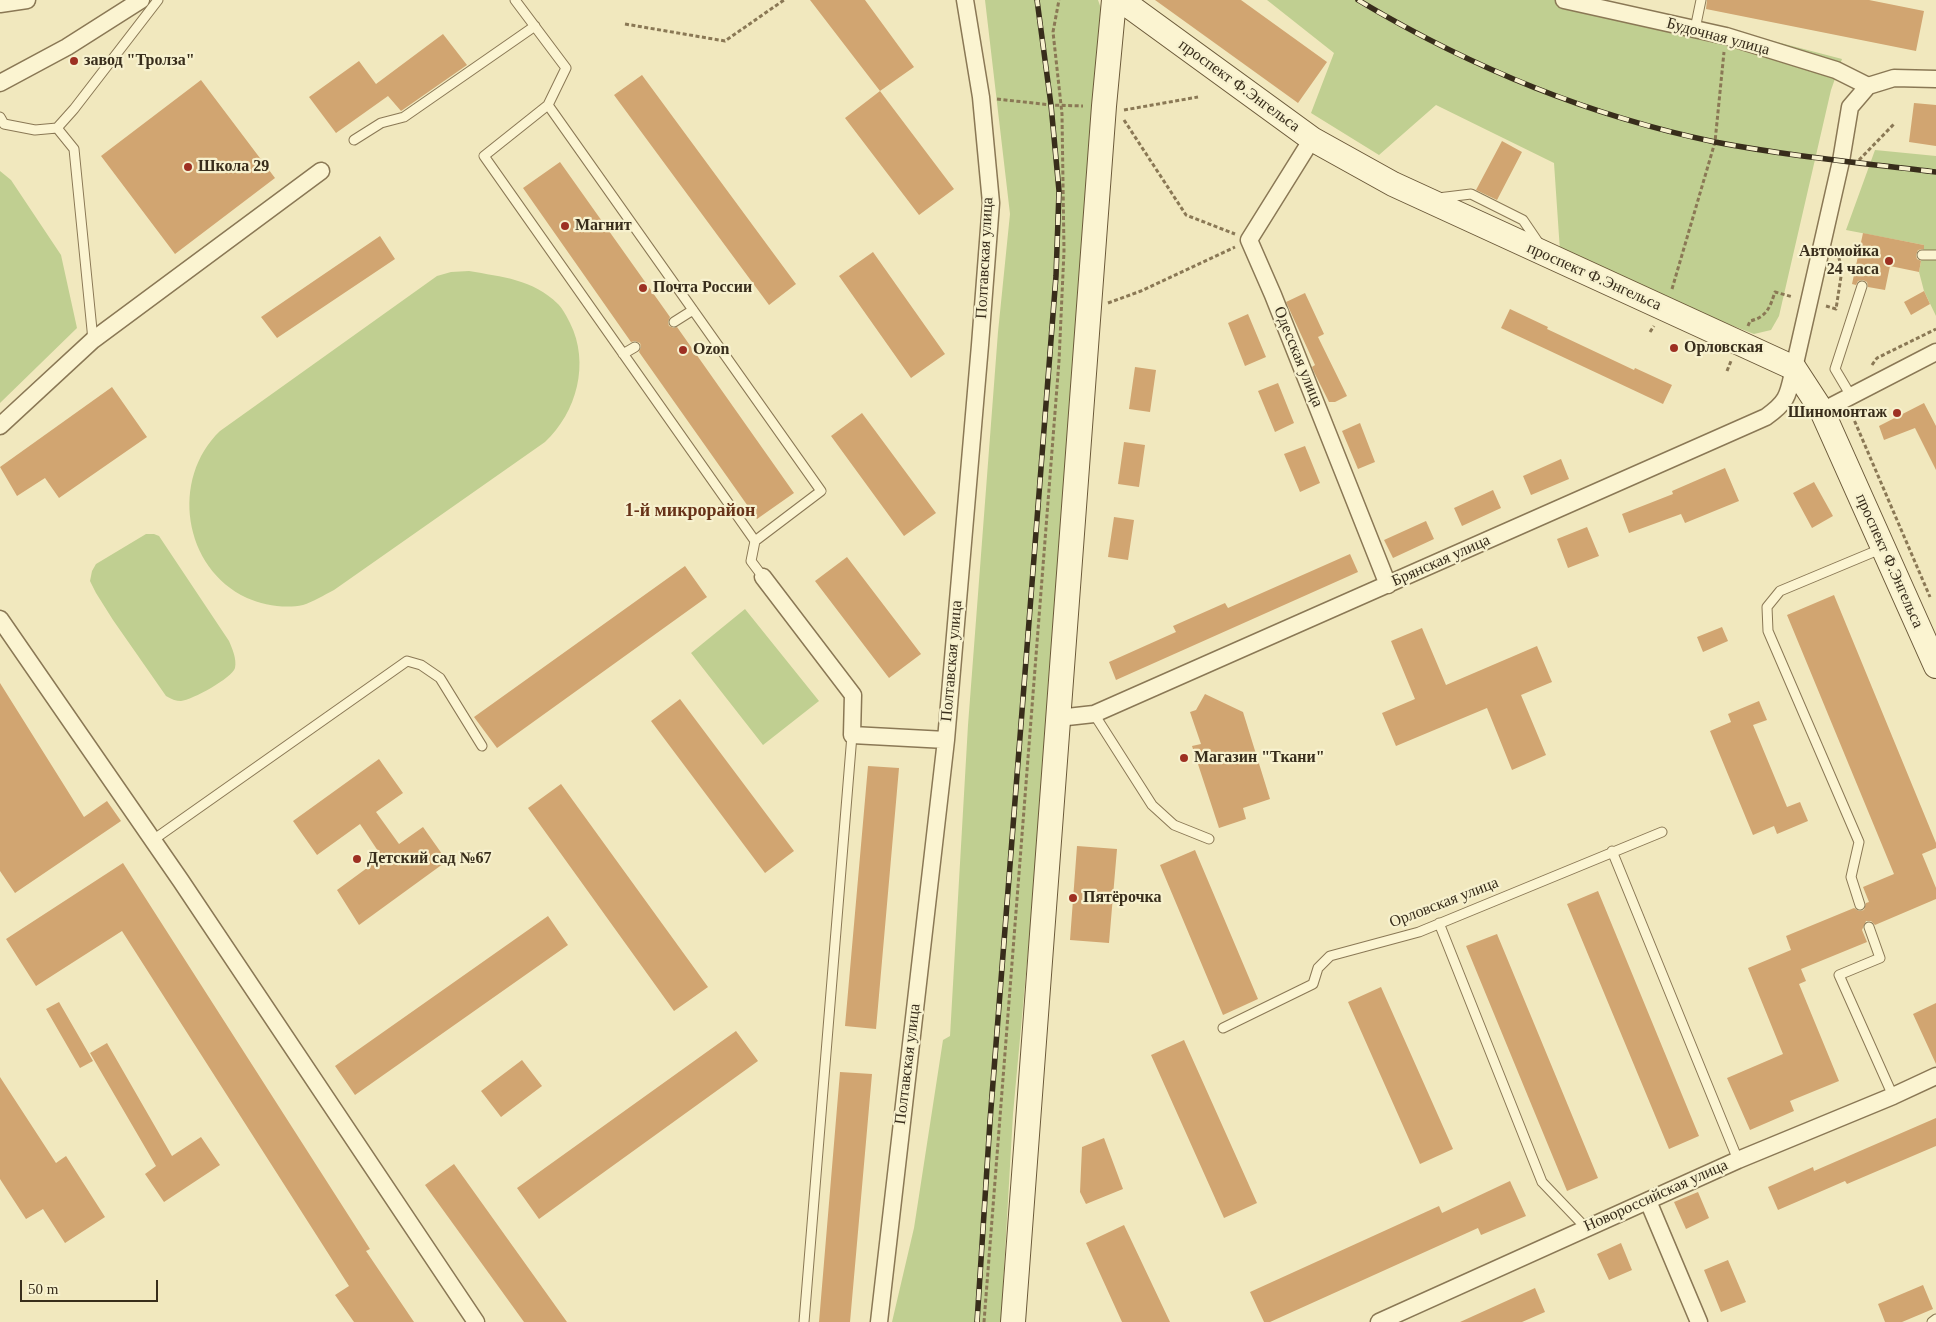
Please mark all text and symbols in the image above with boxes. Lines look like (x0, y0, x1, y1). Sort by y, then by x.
street label: Будочная улица (1664, 14, 1772, 60)
street label: проспект Ф.Энгельса (1175, 36, 1303, 136)
place label: завод "Тролза" (84, 51, 195, 71)
marker: завод "Тролза" (68, 55, 80, 67)
place label: Школа 29 (198, 157, 269, 177)
marker: Школа 29 (182, 161, 194, 173)
street label: Полтавская улица (972, 197, 998, 319)
place label: Магнит (575, 216, 632, 236)
marker: Магнит (559, 220, 571, 232)
street label: проспект Ф.Энгельса (1524, 239, 1664, 315)
place label: Автомойка 24 часа (1799, 242, 1879, 280)
marker: Автомойка 24 часа (1883, 255, 1895, 267)
place label: Почта России (653, 278, 752, 298)
marker: Почта России (637, 282, 649, 294)
street label: Одесская улица (1269, 304, 1327, 410)
place label: Орловская (1684, 338, 1763, 358)
place label: Ozon (693, 340, 729, 360)
marker: Орловская (1668, 342, 1680, 354)
marker: Ozon (677, 344, 689, 356)
place label: Шиномонтаж (1788, 403, 1887, 423)
marker: Шиномонтаж (1891, 407, 1903, 419)
street label: проспект Ф.Энгельса (1851, 491, 1927, 631)
district label: 1-й микрорайон (625, 500, 755, 522)
street label: Брянская улица (1389, 531, 1493, 591)
street label: Полтавская улица (937, 600, 967, 722)
place label: Магазин "Ткани" (1194, 748, 1325, 768)
marker: Магазин "Ткани" (1178, 752, 1190, 764)
place label: Детский сад №67 (367, 849, 492, 869)
marker: Детский сад №67 (351, 853, 363, 865)
street label: Орловская улица (1387, 873, 1501, 933)
place label: Пятёрочка (1083, 888, 1162, 908)
marker: Пятёрочка (1067, 892, 1079, 904)
street label: Полтавская улица (891, 1002, 925, 1126)
street label: Новороссийская улица (1581, 1156, 1731, 1236)
scale bar (22, 1270, 160, 1302)
text: 50 m (28, 1281, 58, 1297)

